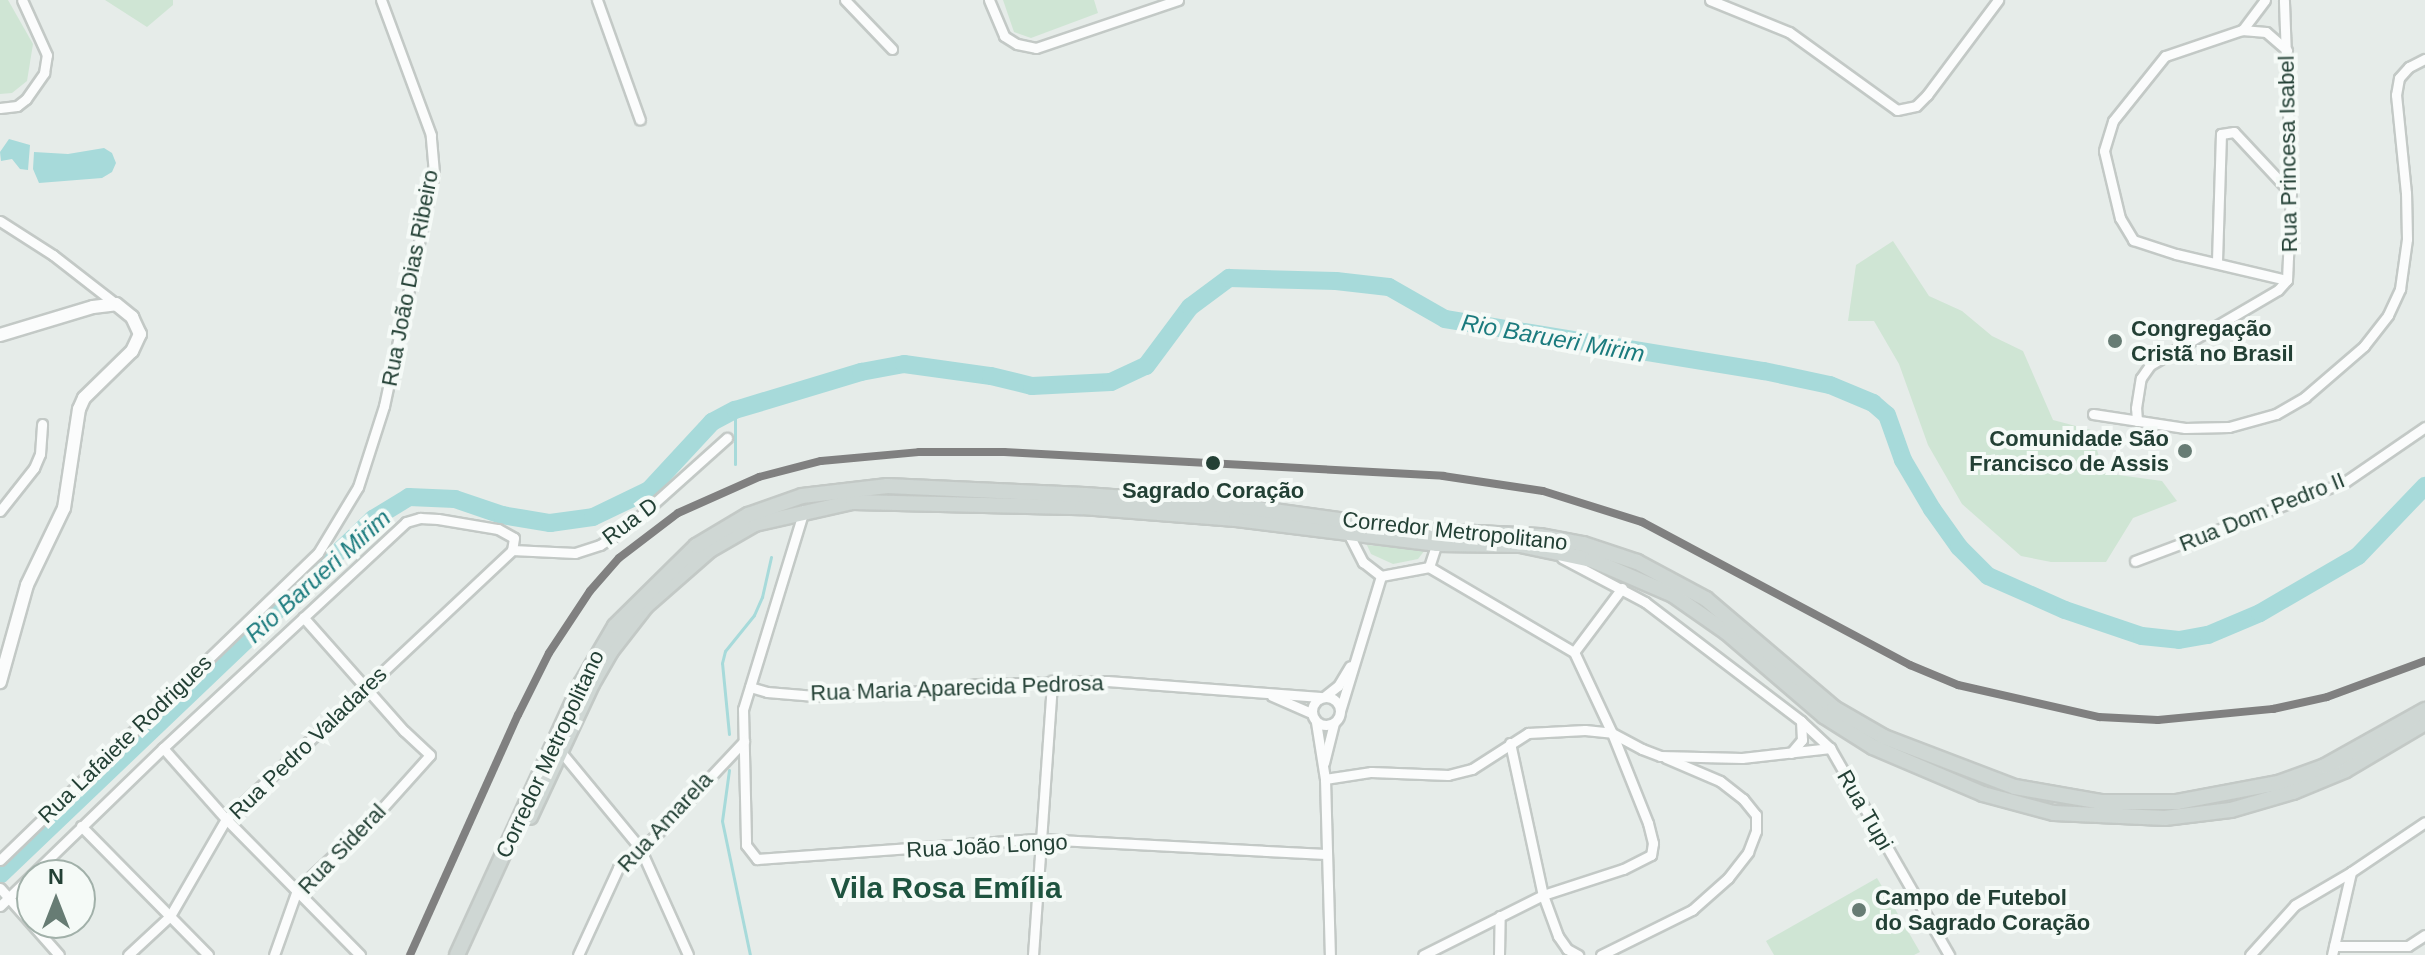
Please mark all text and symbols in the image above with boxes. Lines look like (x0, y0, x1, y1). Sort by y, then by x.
street label: Rua Princesa Isabel (2273, 55, 2303, 253)
street label: Rua João Dias Ribeiro (376, 167, 444, 389)
water label: Rio Barueri Mirim (1459, 308, 1647, 368)
place label: Congregação Cristã no Brasil (2131, 315, 2294, 366)
marker: Congregação Cristã no Brasil (2106, 332, 2124, 350)
place label: Comunidade São Francisco de Assis (1968, 425, 2169, 476)
marker: Comunidade São Francisco de Assis (2176, 442, 2194, 460)
marker: Sagrado Coração (1202, 452, 1224, 474)
street label: Rua Dom Pedro II (2175, 467, 2349, 557)
place label: Sagrado Coração (1122, 478, 1304, 504)
street label: Rua D (597, 492, 663, 550)
water label: Rio Barueri Mirim (239, 503, 397, 649)
street label: Corredor Metropolitano (1341, 506, 1569, 556)
street label: Corredor Metropolitano (490, 646, 610, 862)
street label: Rua Lafaiete Rodrigues (33, 649, 217, 829)
street label: Rua Pedro Valadares (224, 661, 392, 825)
street label: Rua Maria Aparecida Pedrosa (809, 670, 1105, 706)
street label: Rua Tupi (1831, 765, 1899, 855)
street label: Rua Amarela (612, 766, 718, 878)
street label: Rua Sideral (293, 798, 391, 900)
street label: Rua João Longo (906, 829, 1068, 863)
north arrow (16, 859, 96, 939)
text: N (48, 864, 64, 889)
district label: Vila Rosa Emília (830, 870, 1062, 906)
place label: Campo de Futebol do Sagrado Coração (1875, 884, 2090, 936)
marker: Campo de Futebol do Sagrado Coração (1850, 901, 1868, 919)

